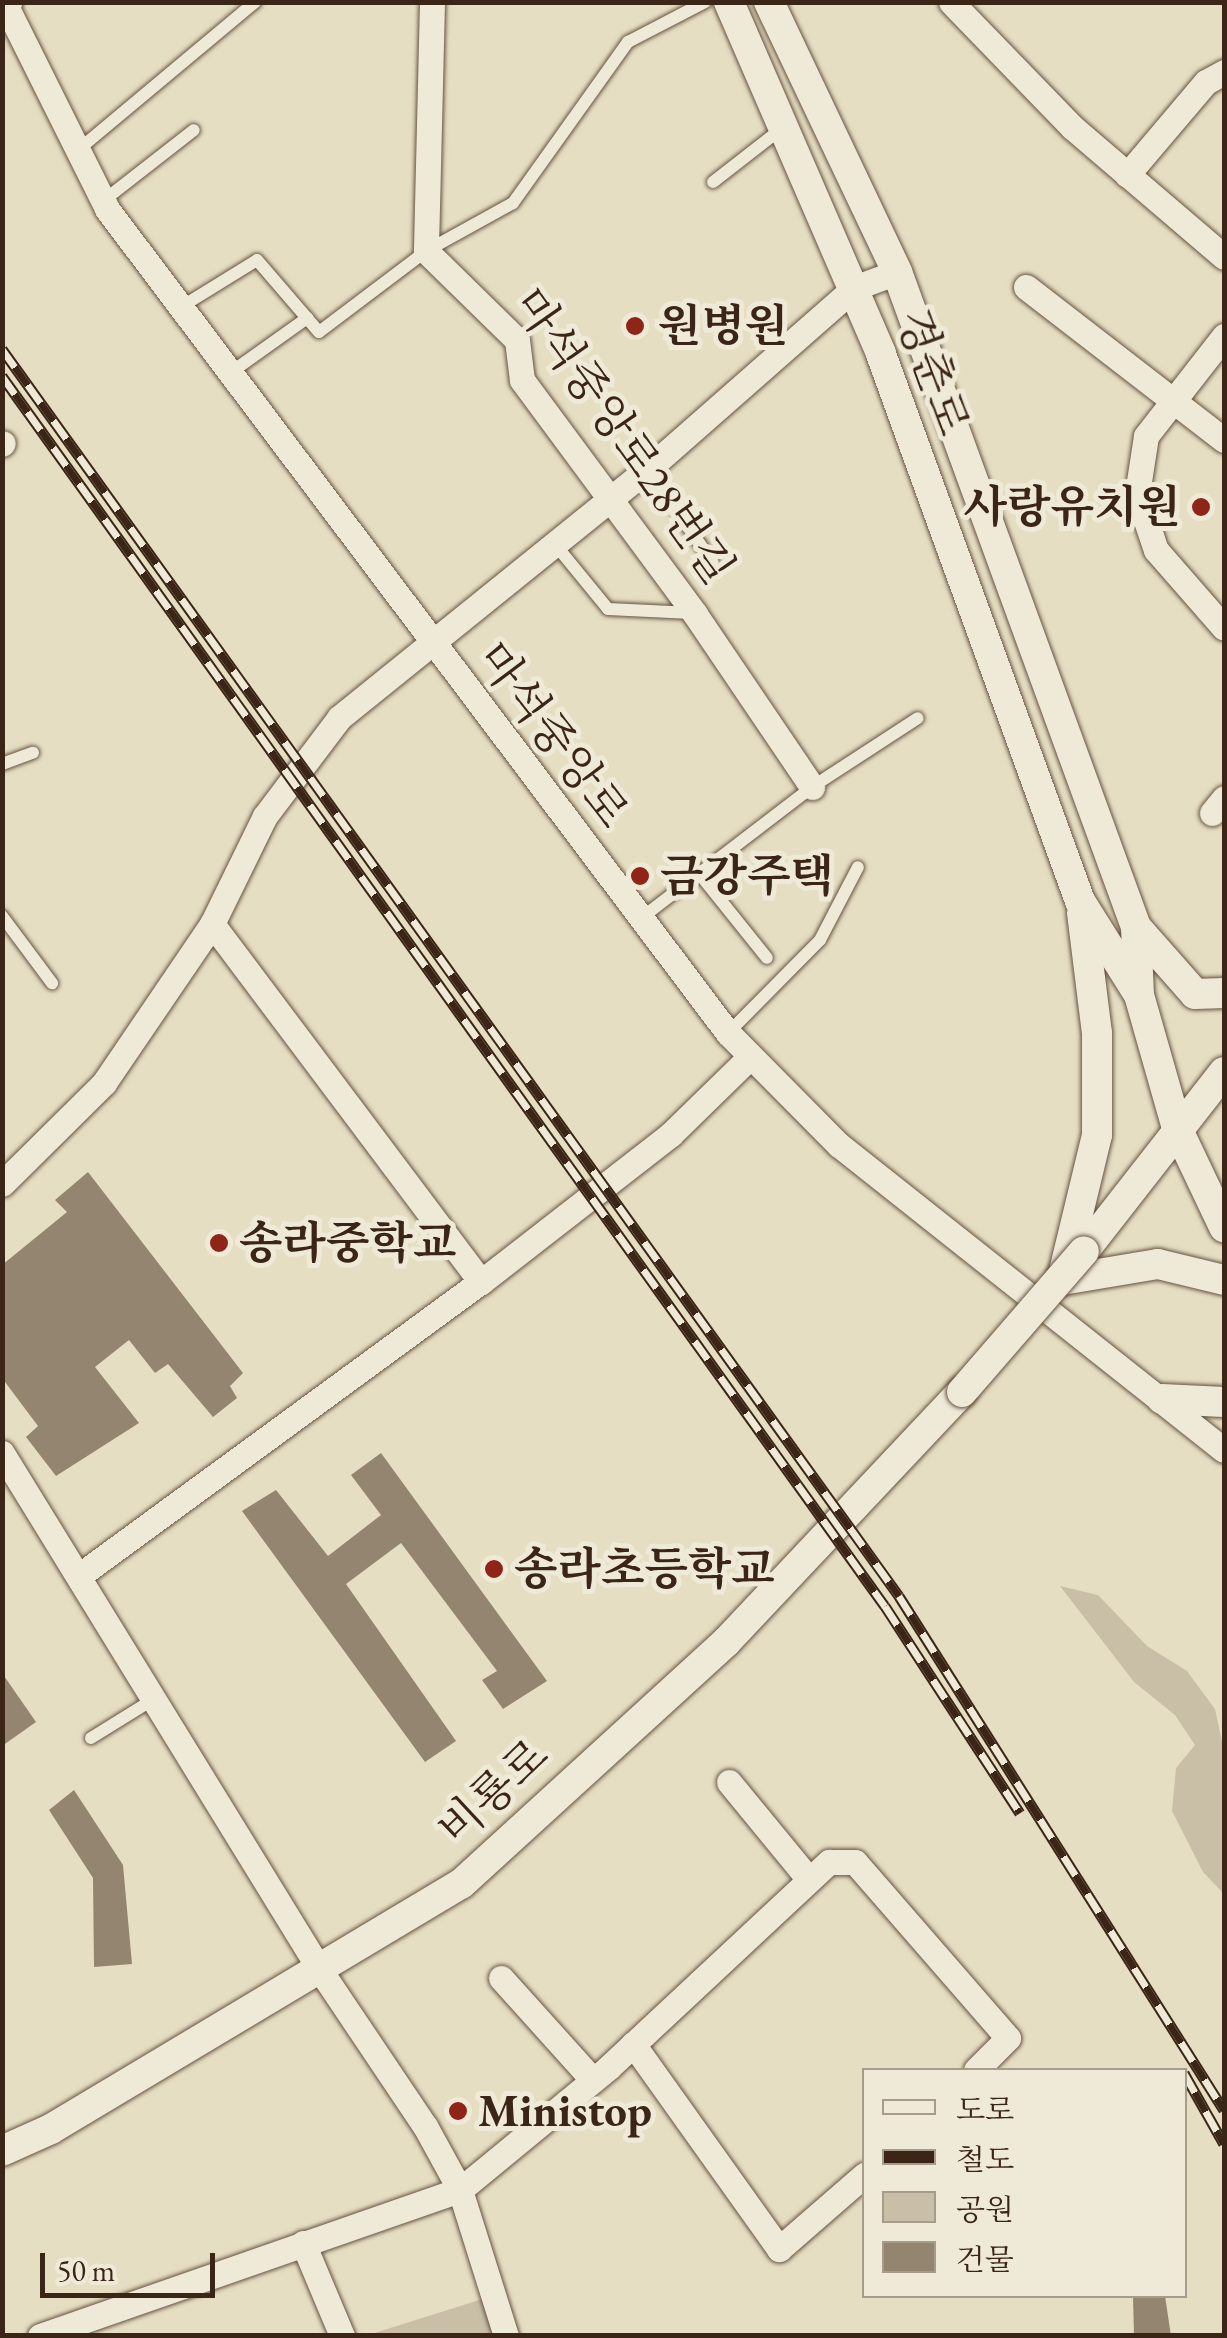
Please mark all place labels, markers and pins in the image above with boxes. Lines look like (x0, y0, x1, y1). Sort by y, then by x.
place label: 원병원 (658, 299, 788, 353)
marker: 원병원 (622, 313, 648, 339)
place label: 사랑유치원 (964, 480, 1181, 534)
marker: 사랑유치원 (1190, 496, 1212, 518)
place label: 금강주택 (660, 849, 834, 903)
marker: 금강주택 (629, 865, 651, 887)
place label: 송라중학교 (239, 1216, 456, 1270)
marker: 송라중학교 (208, 1232, 230, 1254)
place label: 송라초등학교 (514, 1542, 775, 1596)
marker: 송라초등학교 (483, 1558, 505, 1580)
place label: Ministop (478, 2084, 652, 2138)
marker: Ministop (447, 2100, 469, 2122)

